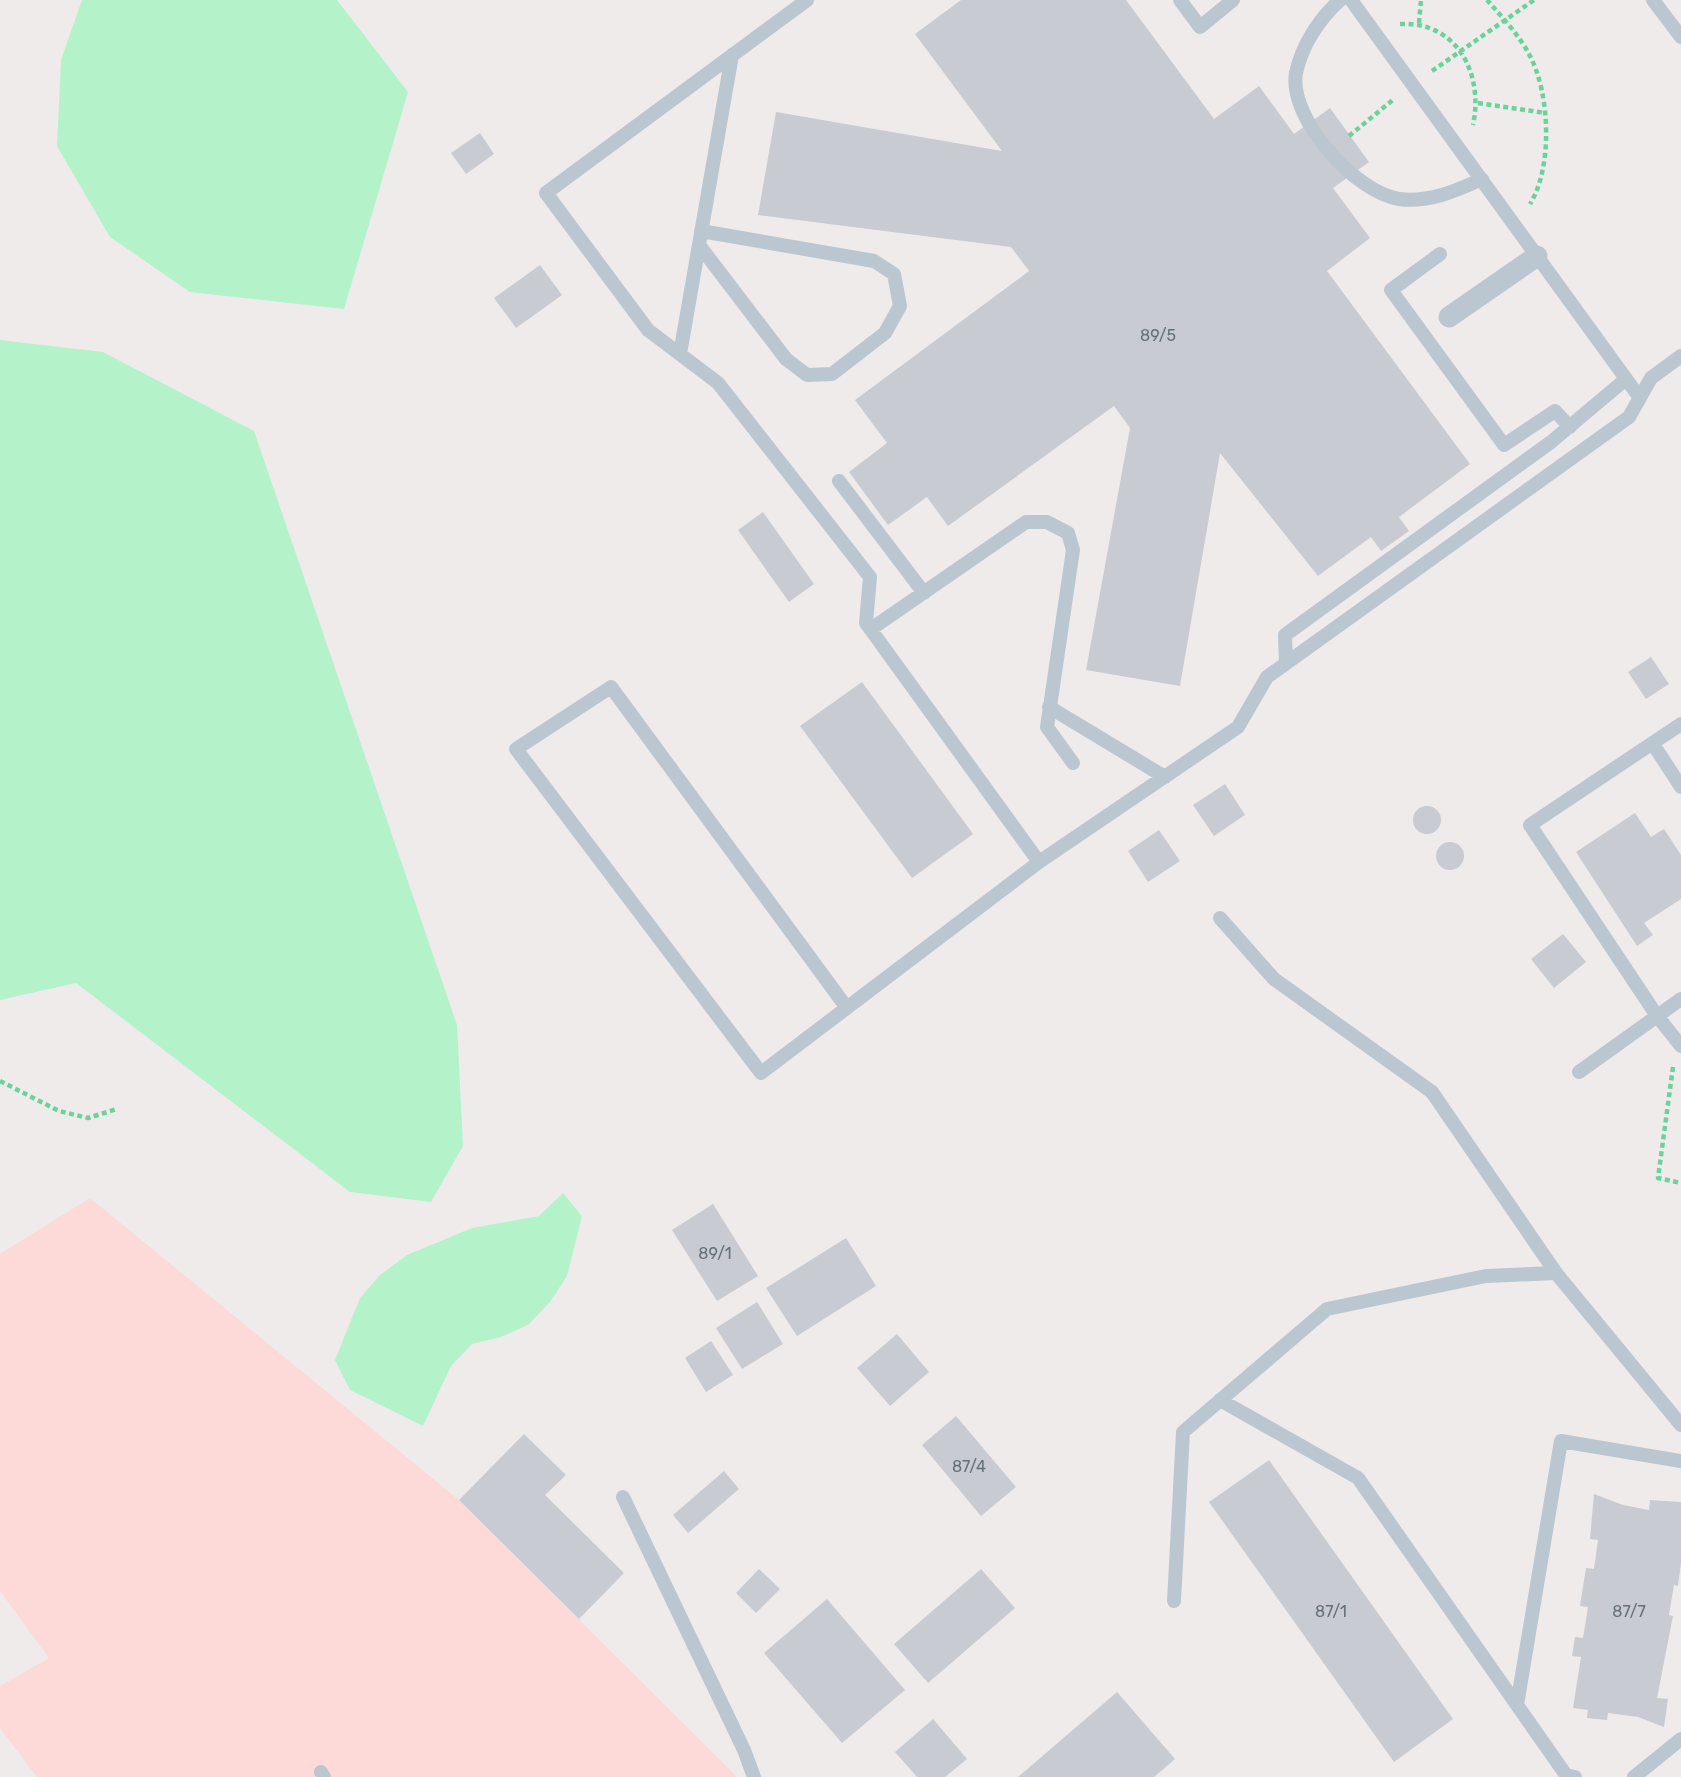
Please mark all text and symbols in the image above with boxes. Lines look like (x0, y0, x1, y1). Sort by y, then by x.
house number: 89/5 (1140, 326, 1176, 345)
house number: 89/1 (698, 1244, 732, 1263)
house number: 87/4 (952, 1457, 986, 1476)
house number: 87/1 (1315, 1602, 1347, 1621)
house number: 87/7 (1612, 1602, 1646, 1621)

